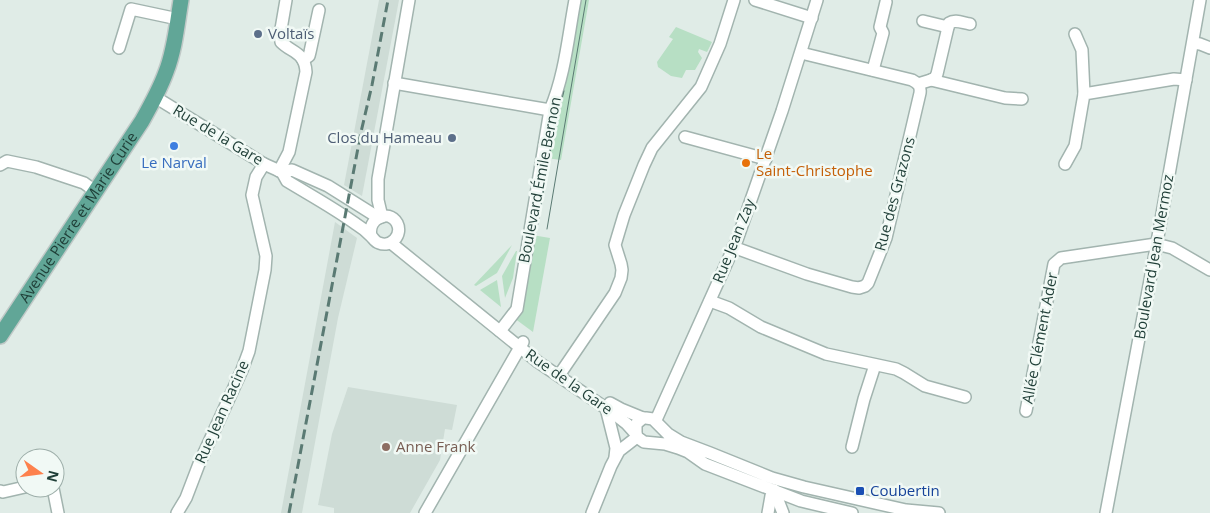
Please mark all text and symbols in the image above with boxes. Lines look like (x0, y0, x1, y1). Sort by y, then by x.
place label: Voltaïs (268, 23, 314, 43)
marker: Voltaïs (252, 28, 264, 40)
street label: Boulevard Émile Bernon (513, 95, 565, 265)
street label: Rue de la Gare (170, 99, 267, 169)
place label: Clos du Hameau (327, 127, 442, 147)
street label: Avenue Pierre et Marie Curie (14, 128, 141, 306)
marker: Clos du Hameau (446, 132, 458, 144)
street label: Rue des Grazons (869, 135, 919, 253)
marker: Le Narval (168, 140, 180, 152)
place label: Le Saint-Christophe (756, 143, 873, 180)
place label: Le Narval (141, 152, 207, 172)
marker: Le Saint-Christophe (740, 157, 752, 169)
street label: Boulevard Jean Mermoz (1129, 173, 1177, 341)
street label: Rue Jean Zay (707, 195, 759, 286)
street label: Allée Clément Ader (1016, 270, 1062, 405)
street label: Rue de la Gare (522, 344, 617, 419)
street label: Rue Jean Racine (189, 357, 253, 466)
place label: Anne Frank (396, 436, 476, 456)
marker: Anne Frank (380, 441, 392, 453)
north arrow (15, 448, 65, 498)
text: N (43, 468, 64, 484)
place label: Coubertin (870, 480, 940, 500)
marker: Coubertin (854, 485, 866, 497)

